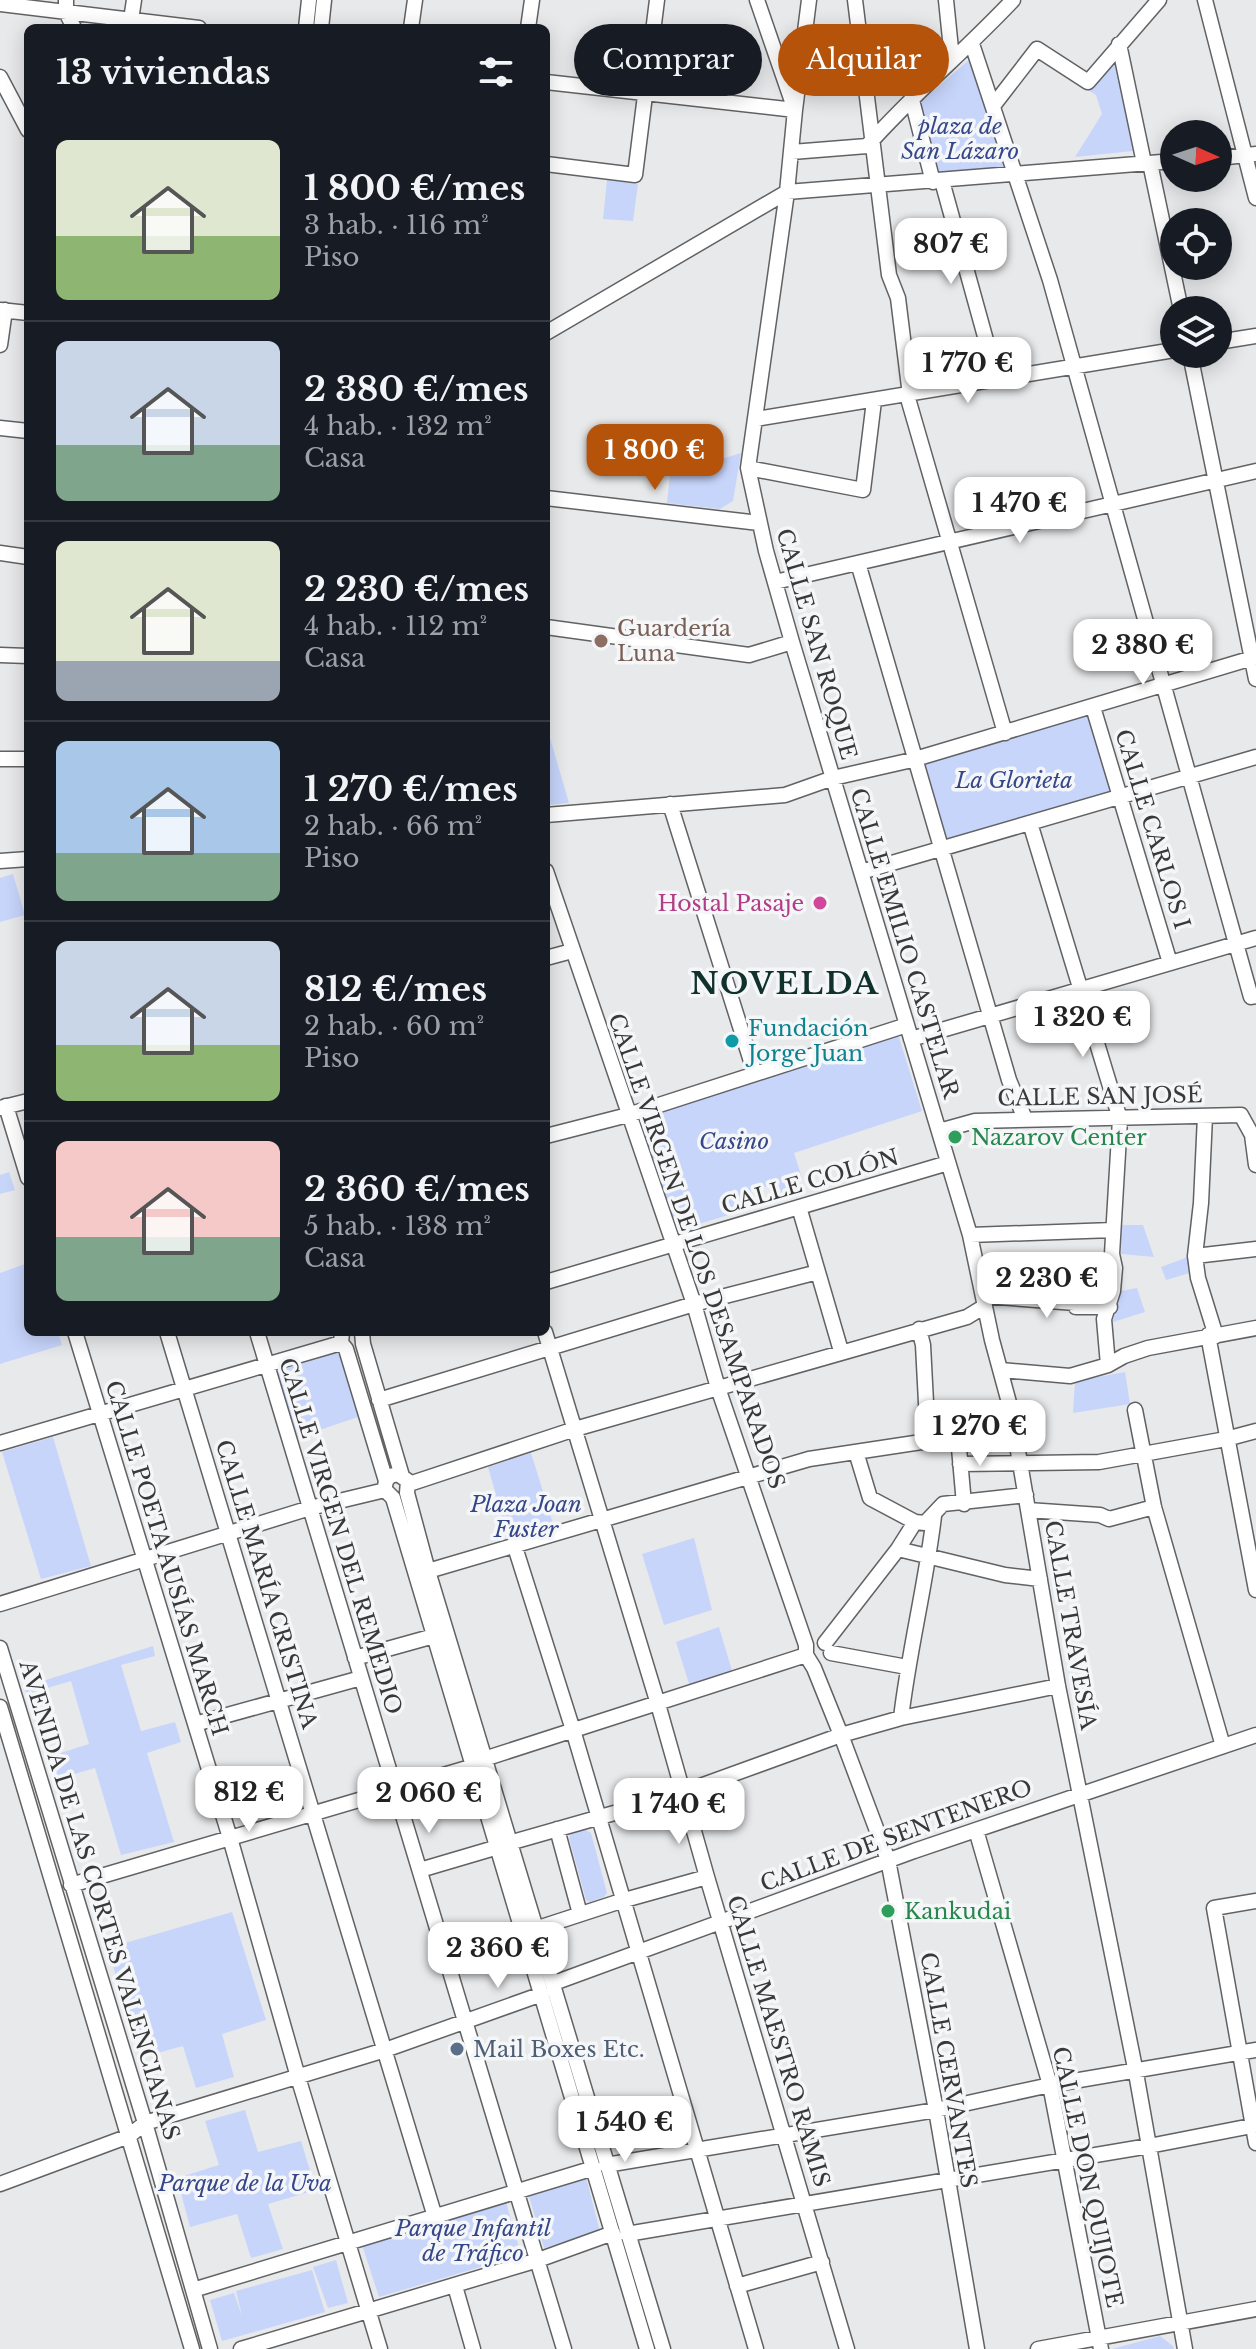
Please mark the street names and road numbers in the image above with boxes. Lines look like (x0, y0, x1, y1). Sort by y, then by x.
street label: CALLE SAN ROQUE (771, 525, 862, 763)
street label: CALLE CARLOS I (1109, 726, 1196, 932)
street label: CALLE EMILIO CASTELAR (844, 785, 965, 1102)
street label: CALLE VIRGEN DE LOS DESAMPARADOS (602, 1010, 791, 1492)
street label: CALLE SAN JOSÉ (997, 1080, 1203, 1112)
street label: CALLE COLÓN (718, 1142, 902, 1220)
street label: CALLE VIRGEN DEL REMEDIO (273, 1355, 408, 1718)
street label: CALLE POETA AUSÍAS MARCH (100, 1377, 234, 1739)
street label: CALLE MARÍA CRISTINA (210, 1436, 325, 1733)
street label: CALLE TRAVESÍA (1039, 1518, 1103, 1733)
street label: AVENIDA DE LAS CORTES VALENCIANAS (13, 1656, 186, 2143)
street label: CALLE DE SENTENERO (756, 1774, 1036, 1897)
street label: CALLE MAESTRO RAMIS (721, 1892, 836, 2190)
street label: CALLE CERVANTES (914, 1950, 983, 2190)
street label: CALLE DON QUIJOTE (1047, 2044, 1128, 2310)

